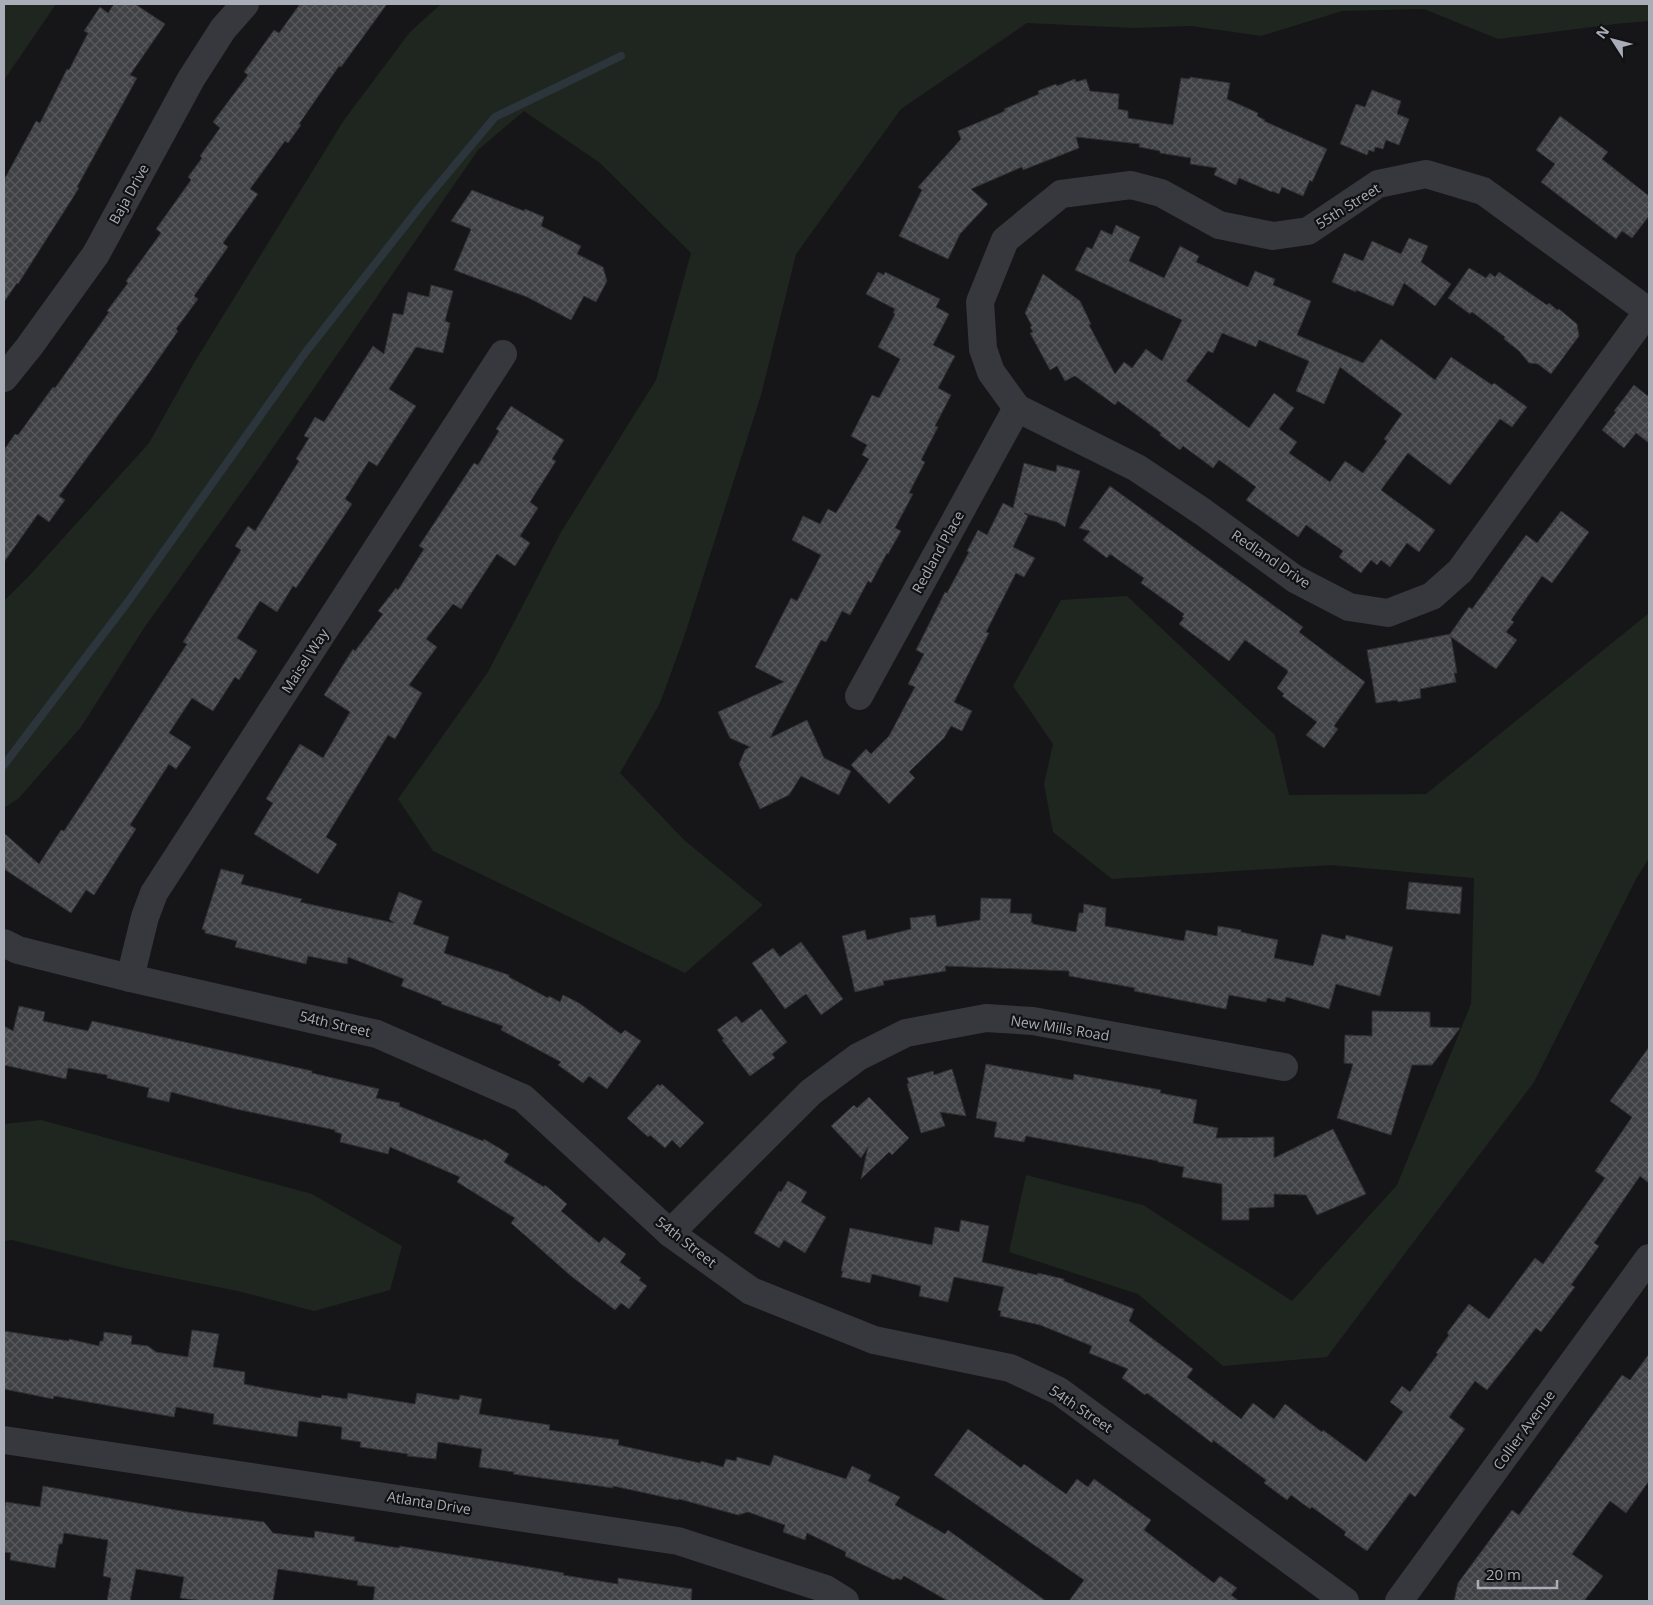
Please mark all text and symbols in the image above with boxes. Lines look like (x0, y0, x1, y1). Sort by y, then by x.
north arrow (1588, 15, 1638, 65)
text: N (1591, 22, 1613, 42)
street label: Baja Drive (104, 160, 153, 227)
street label: 55th Street (1312, 178, 1383, 233)
street label: Redland Place (907, 507, 968, 596)
street label: Redland Drive (1228, 525, 1315, 592)
street label: Maisel Way (277, 624, 333, 697)
street label: 54th Street (298, 1006, 372, 1041)
street label: New Mills Road (1009, 1010, 1111, 1045)
street label: 54th Street (652, 1212, 721, 1271)
street label: 54th Street (1046, 1380, 1117, 1437)
street label: Collier Avenue (1488, 1386, 1559, 1473)
street label: Atlanta Drive (386, 1487, 472, 1519)
scale bar (1478, 1558, 1557, 1590)
text: 20 m (1486, 1564, 1521, 1584)

